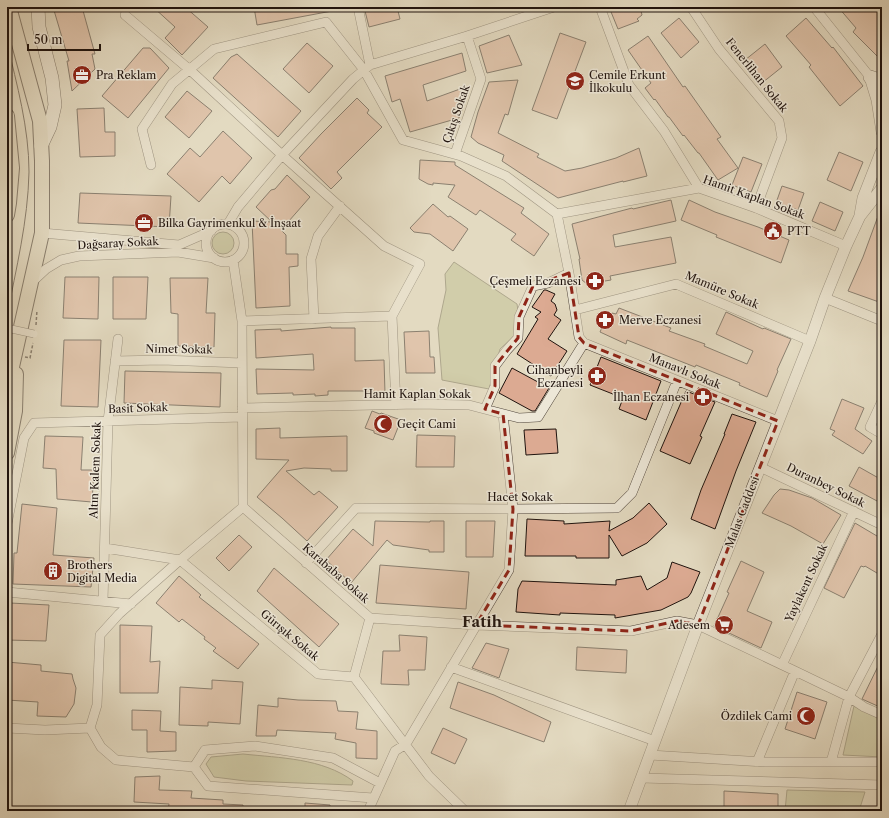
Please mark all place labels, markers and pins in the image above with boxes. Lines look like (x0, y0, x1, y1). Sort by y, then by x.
office icon: Pra Reklam (71, 64, 93, 86)
place label: Pra Reklam (96, 68, 157, 82)
place label: Cemile Erkunt İlkokulu (589, 68, 666, 95)
school or university icon: Cemile Erkunt İlkokulu (564, 70, 586, 92)
office icon: Bilka Gayrimenkul & İnşaat (133, 212, 155, 234)
place label: Bilka Gayrimenkul & İnşaat (158, 215, 301, 230)
public building icon: PTT (762, 220, 784, 242)
place label: PTT (787, 224, 812, 238)
pharmacy icon: Çeşmeli Eczanesi (584, 270, 606, 292)
place label: Çeşmeli Eczanesi (490, 274, 582, 288)
pharmacy icon: Merve Eczanesi (594, 309, 616, 331)
place label: Merve Eczanesi (619, 313, 702, 327)
place label: Cihanbeyli Eczanesi (526, 363, 584, 390)
pharmacy icon: Cihanbeyli Eczanesi (586, 365, 608, 387)
pharmacy icon: İlhan Eczanesi (692, 386, 714, 408)
place label: İlhan Eczanesi (613, 389, 690, 404)
mosque icon: Geçit Cami (372, 413, 394, 435)
place label: Geçit Cami (397, 417, 457, 431)
place label: Brothers Digital Media (67, 558, 137, 585)
building icon: Brothers Digital Media (42, 560, 64, 582)
supermarket icon: Adesem (713, 614, 735, 636)
place label: Adesem (667, 618, 711, 632)
mosque icon: Özdilek Cami (795, 705, 817, 727)
place label: Özdilek Cami (721, 708, 793, 723)

